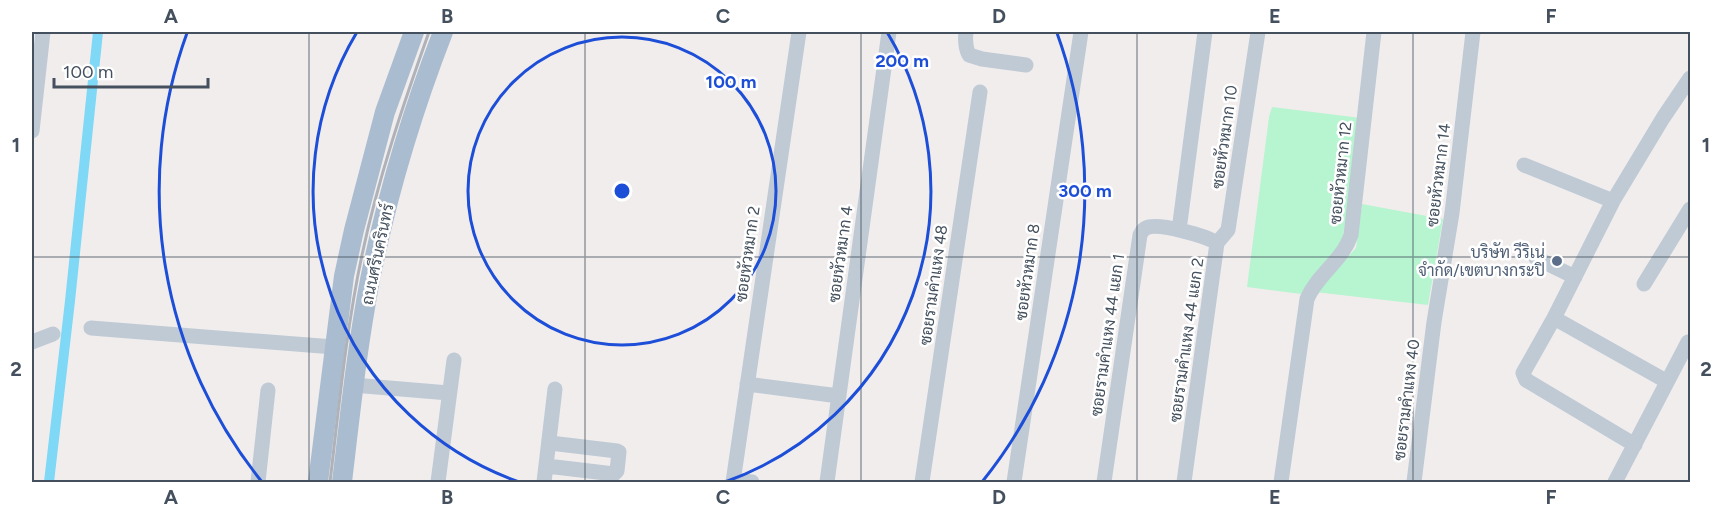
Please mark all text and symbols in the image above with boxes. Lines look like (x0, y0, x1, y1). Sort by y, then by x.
text: A (164, 4, 179, 28)
text: B (441, 4, 453, 28)
text: C (716, 4, 730, 28)
text: D (992, 4, 1006, 28)
text: E (1269, 4, 1281, 28)
text: F (1545, 4, 1557, 28)
text: 200 m (875, 50, 929, 72)
scale bar (54, 51, 208, 89)
text: 100 m (63, 61, 113, 83)
text: 100 m (706, 71, 756, 93)
street label: ซอยหัวหมาก 10 (1207, 84, 1241, 190)
street label: ซอยหัวหมาก 12 (1325, 121, 1355, 225)
street label: ซอยหัวหมาก 14 (1422, 122, 1454, 228)
text: 1 (12, 133, 20, 157)
text: 1 (1702, 133, 1710, 157)
text: 300 m (1058, 180, 1112, 202)
centre of rings (612, 181, 632, 201)
street label: ถนนศรีนครินทร์ (355, 201, 398, 306)
street label: ซอยหัวหมาก 4 (823, 204, 857, 304)
street label: ซอยหัวหมาก 2 (730, 205, 764, 303)
street label: ซอยหัวหมาก 8 (1010, 222, 1044, 322)
street label: ซอยรามคำแหง 48 (916, 224, 951, 347)
place label: บริษัท วีริเน่ จำกัด/เขตบางกระปิ (1418, 241, 1545, 280)
street label: ซอยรามคำแหง 44 แยก 1 (1087, 253, 1128, 418)
marker: บริษัท วีริเน่ จำกัด/เขตบางกระปิ (1550, 254, 1564, 268)
street label: ซอยรามคำแหง 44 แยก 2 (1166, 256, 1207, 424)
street label: ซอยรามคำแหง 40 (1390, 338, 1423, 462)
text: 2 (10, 357, 22, 381)
text: 2 (1700, 357, 1712, 381)
text: A (164, 485, 179, 509)
text: B (441, 485, 453, 509)
text: C (716, 485, 730, 509)
text: D (992, 485, 1006, 509)
text: E (1269, 485, 1281, 509)
text: F (1545, 485, 1557, 509)

